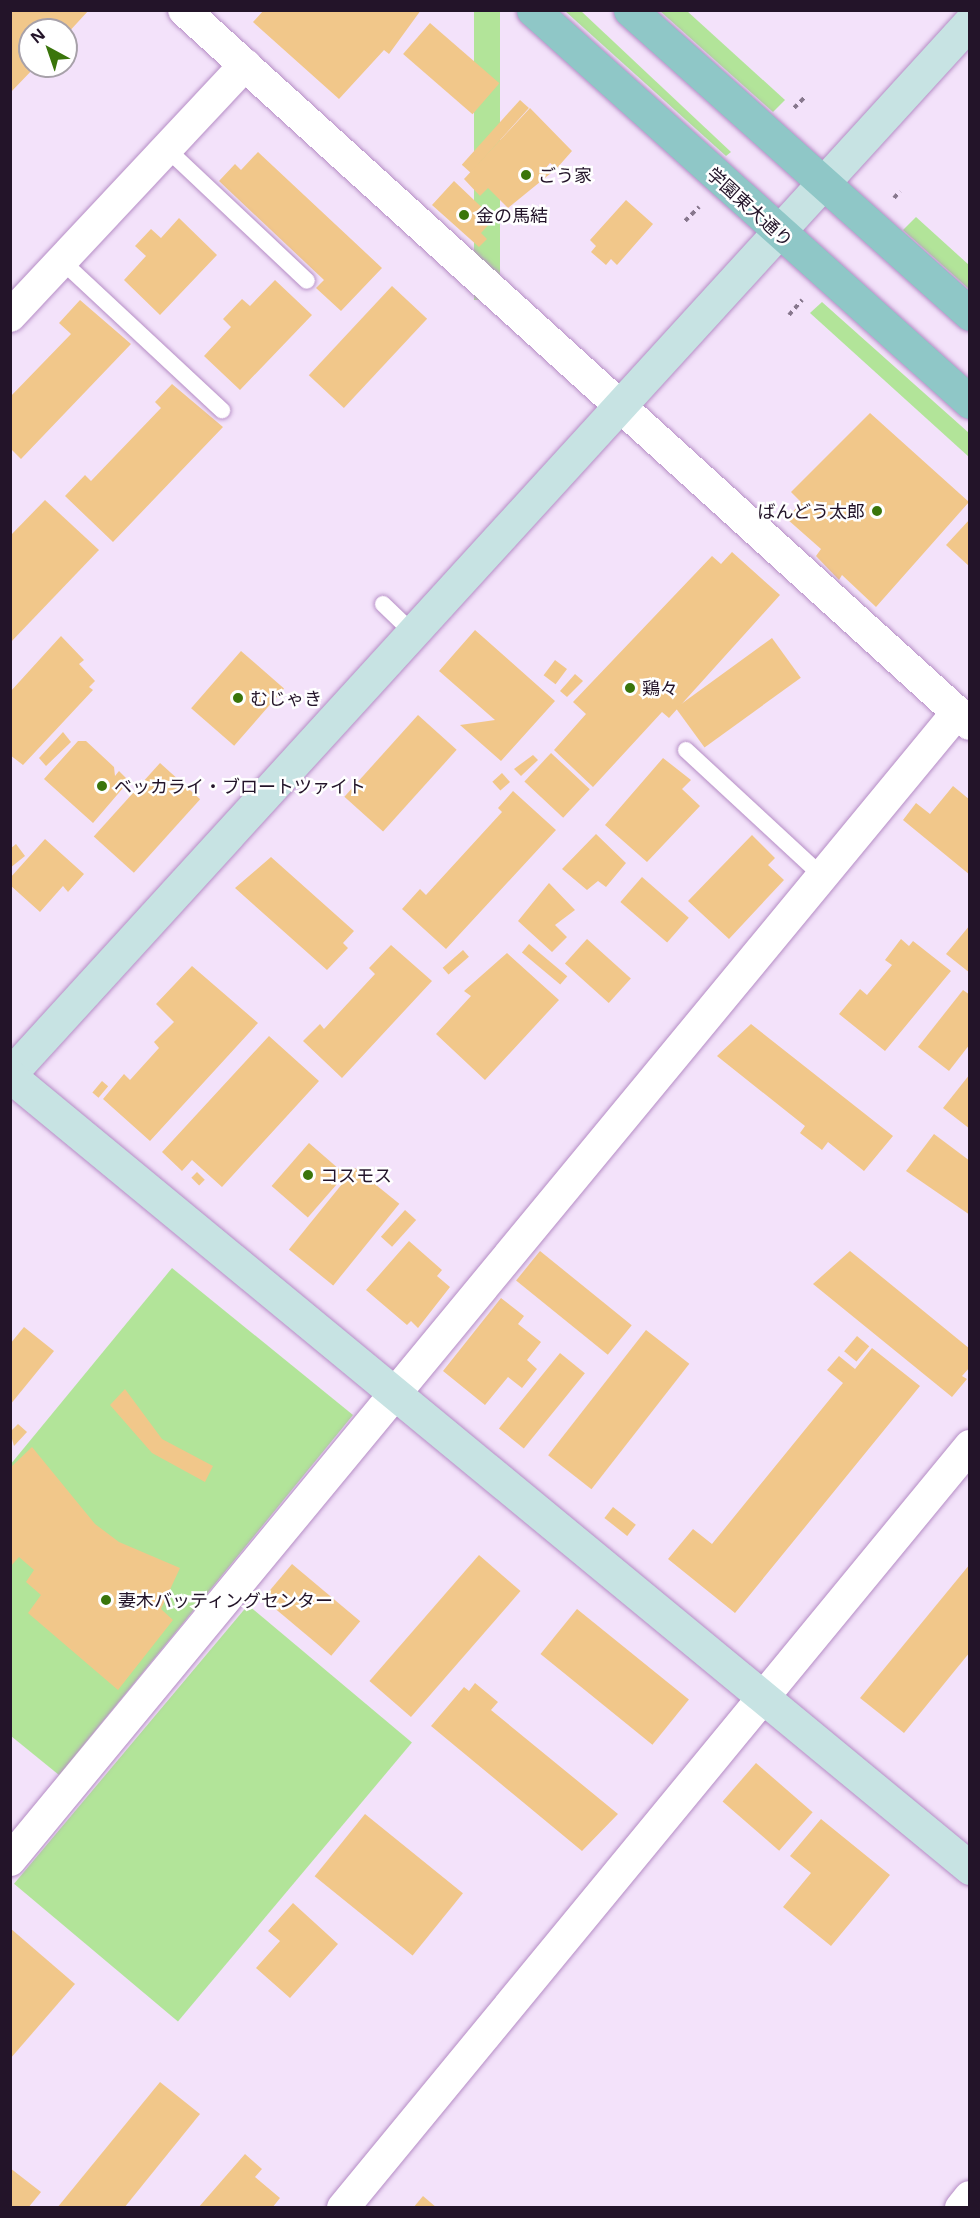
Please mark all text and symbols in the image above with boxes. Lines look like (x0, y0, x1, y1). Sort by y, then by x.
north arrow (18, 18, 78, 78)
text: N (26, 23, 50, 48)
street label: 学園東大通り (703, 163, 797, 251)
place label: ごう家 (538, 164, 592, 186)
marker: ごう家 (519, 168, 533, 182)
place label: 金の馬結 (476, 204, 548, 226)
marker: 金の馬結 (457, 208, 471, 222)
place label: ばんどう太郎 (757, 500, 865, 522)
marker: ばんどう太郎 (870, 504, 884, 518)
place label: 鶏々 (642, 677, 678, 699)
marker: 鶏々 (623, 681, 637, 695)
place label: むじゃき (250, 687, 322, 709)
marker: むじゃき (231, 691, 245, 705)
place label: ベッカライ・ブロートツァイト (114, 775, 366, 797)
marker: ベッカライ・ブロートツァイト (95, 779, 109, 793)
place label: コスモス (320, 1164, 392, 1186)
marker: コスモス (301, 1168, 315, 1182)
place label: 妻木バッティングセンター (118, 1589, 334, 1611)
marker: 妻木バッティングセンター (99, 1593, 113, 1607)

